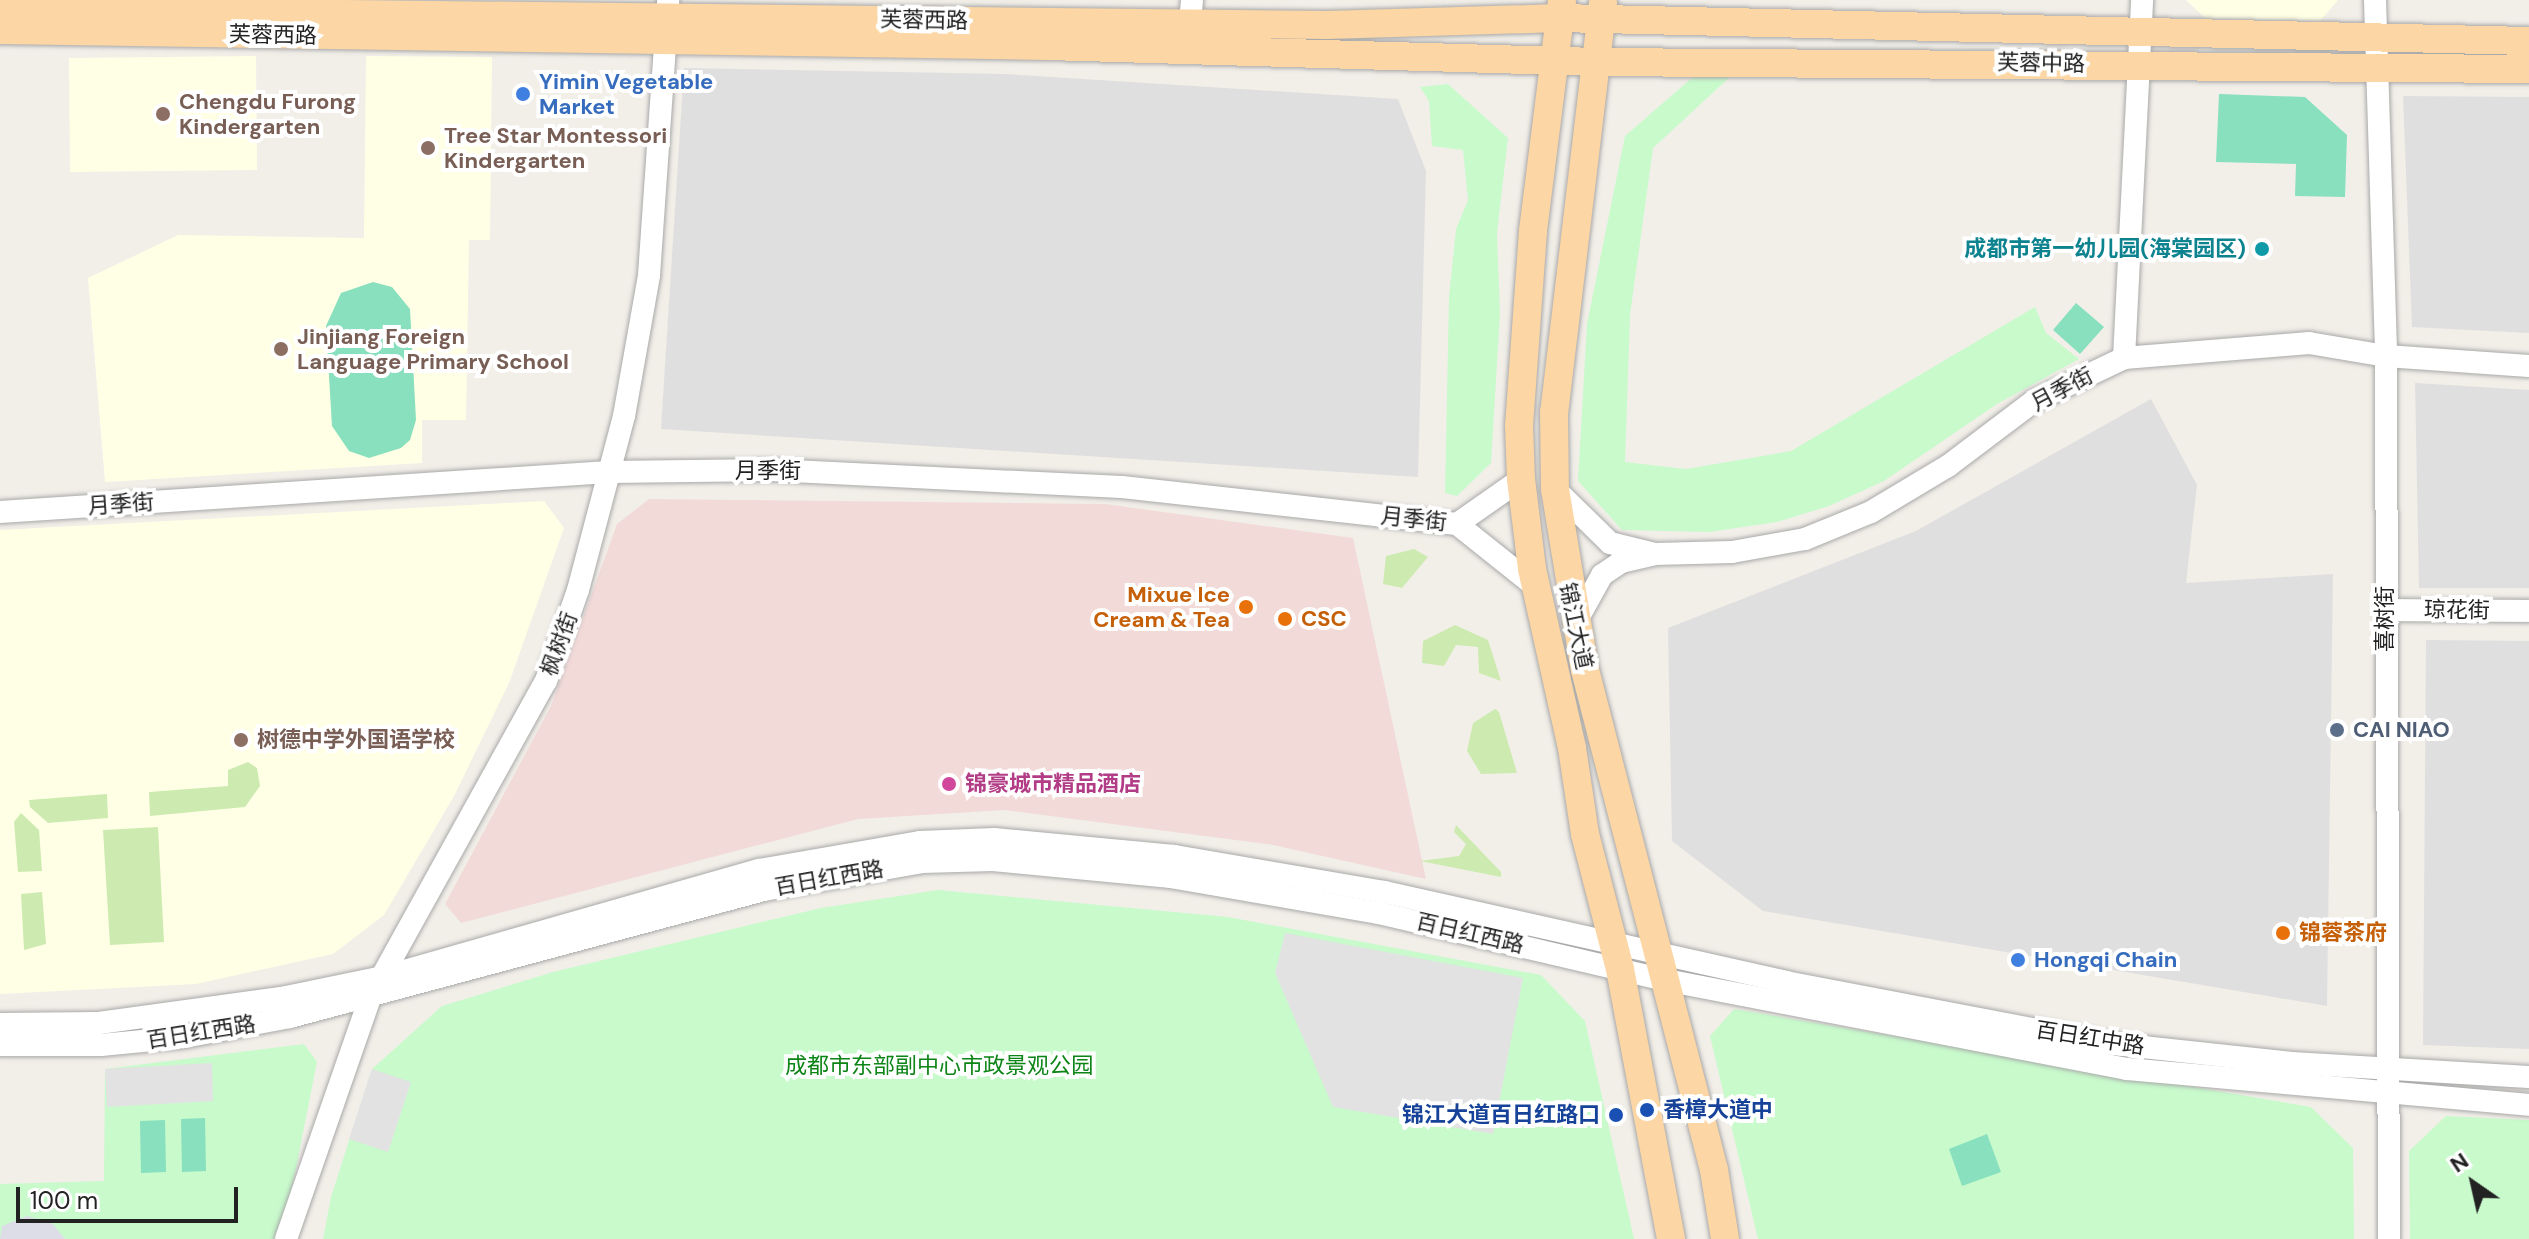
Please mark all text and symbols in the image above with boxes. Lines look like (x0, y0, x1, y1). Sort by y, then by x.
street label: 芙蓉西路 (880, 6, 968, 34)
street label: 芙蓉西路 (229, 21, 317, 49)
street label: 芙蓉中路 (1997, 49, 2085, 77)
place label: Yimin Vegetable Market (539, 68, 713, 120)
marker: Yimin Vegetable Market (514, 85, 532, 103)
place label: Chengdu Furong Kindergarten (179, 88, 356, 140)
marker: Chengdu Furong Kindergarten (154, 105, 172, 123)
place label: Tree Star Montessori Kindergarten (444, 122, 667, 174)
marker: Tree Star Montessori Kindergarten (419, 139, 437, 157)
place label: 成都市第一幼儿园(海棠园区) (1964, 236, 2246, 262)
marker: 成都市第一幼儿园(海棠园区) (2253, 240, 2271, 258)
place label: Jinjiang Foreign Language Primary School (297, 323, 569, 374)
marker: Jinjiang Foreign Language Primary School (272, 340, 290, 358)
street label: 月季街 (2027, 362, 2097, 416)
street label: 月季街 (735, 458, 801, 484)
street label: 月季街 (87, 489, 155, 519)
street label: 月季街 (1380, 502, 1448, 536)
street label: 锦江大道 (1554, 580, 1598, 672)
place label: Mixue Ice Cream & Tea (1093, 581, 1230, 632)
street label: 喜树街 (2372, 586, 2398, 652)
street label: 琼花街 (2424, 596, 2490, 624)
marker: Mixue Ice Cream & Tea (1237, 598, 1255, 616)
place label: CSC (1301, 606, 1347, 632)
street label: 枫树街 (535, 608, 583, 680)
marker: CSC (1276, 610, 1294, 628)
place label: CAI NIAO (2353, 717, 2450, 743)
marker: CAI NIAO (2328, 721, 2346, 739)
place label: 树德中学外国语学校 (257, 727, 455, 753)
marker: 树德中学外国语学校 (232, 731, 250, 749)
place label: 锦豪城市精品酒店 (965, 771, 1141, 797)
marker: 锦豪城市精品酒店 (940, 775, 958, 793)
street label: 百日红西路 (773, 855, 885, 901)
street label: 百日红西路 (1413, 908, 1527, 958)
place label: 锦蓉茶府 (2299, 920, 2387, 946)
marker: 锦蓉茶府 (2274, 924, 2292, 942)
place label: Hongqi Chain (2034, 947, 2177, 973)
marker: Hongqi Chain (2009, 951, 2027, 969)
street label: 百日红西路 (145, 1010, 257, 1054)
street label: 百日红中路 (2034, 1016, 2146, 1060)
park label: 成都市东部副中心市政景观公园 (785, 1053, 1093, 1079)
place label: 香樟大道中 (1663, 1097, 1773, 1123)
marker: 香樟大道中 (1638, 1101, 1656, 1119)
place label: 锦江大道百日红路口 (1402, 1102, 1600, 1128)
marker: 锦江大道百日红路口 (1607, 1106, 1625, 1124)
north arrow (2433, 1143, 2513, 1223)
text: N (2445, 1146, 2474, 1179)
scale bar (20, 1171, 242, 1221)
text: 100 m (30, 1185, 98, 1216)

